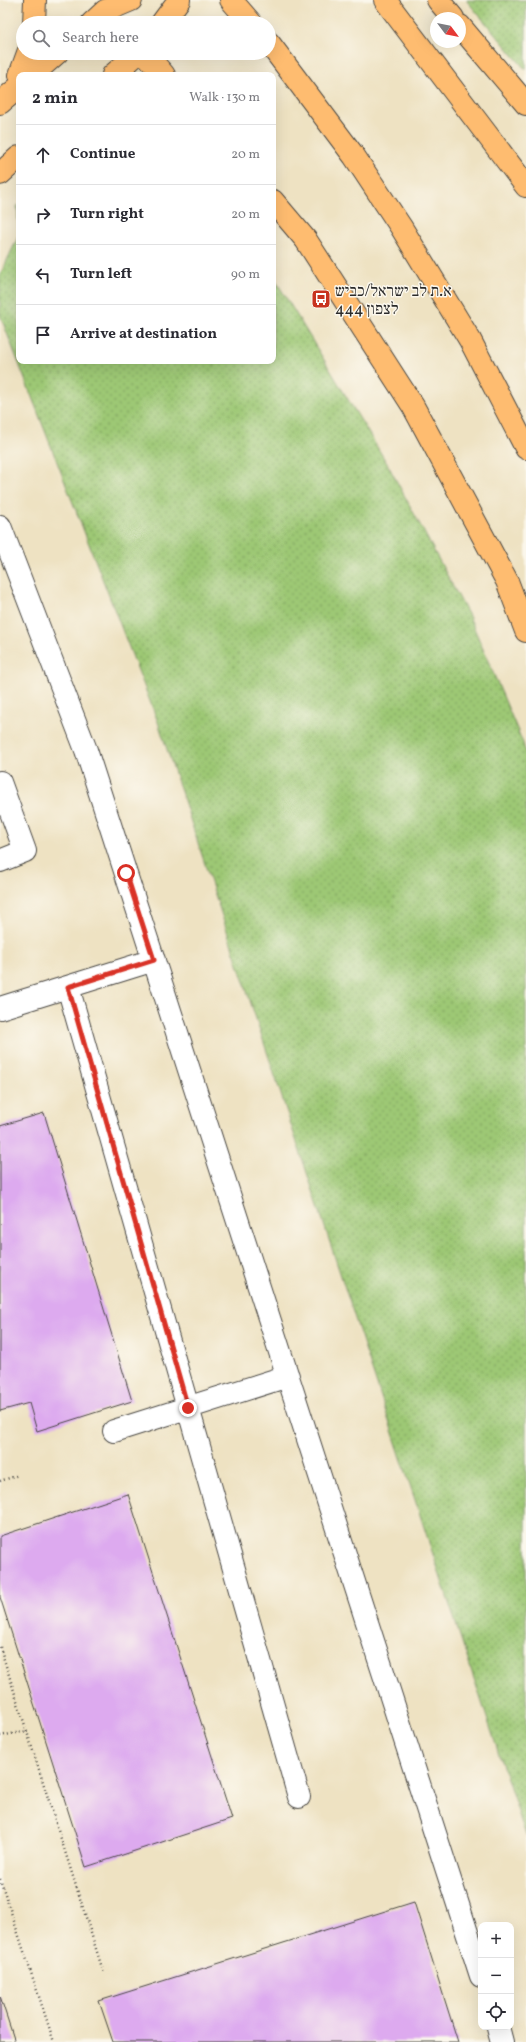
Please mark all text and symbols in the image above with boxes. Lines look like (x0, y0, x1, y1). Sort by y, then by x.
north arrow (430, 12, 466, 48)
search box (16, 16, 276, 60)
icon: search (30, 27, 52, 49)
text: Search here (62, 28, 139, 49)
text: 2 min (32, 87, 78, 110)
text: Walk · 130 m (189, 89, 260, 107)
icon: ahead (32, 144, 54, 166)
text: Continue (70, 144, 135, 165)
text: 20 m (231, 146, 260, 164)
icon: right (32, 204, 54, 226)
text: Turn right (70, 204, 144, 225)
text: 20 m (231, 206, 260, 224)
icon: left (32, 264, 54, 286)
text: Turn left (70, 264, 132, 285)
text: 90 m (231, 266, 260, 284)
place label: א.ת לב ישראל/כביש 444 לצפון (335, 281, 452, 321)
bus stop icon: א.ת לב ישראל/כביש 444 לצפון (310, 288, 332, 310)
icon: arrive (32, 324, 54, 346)
text: Arrive at destination (70, 324, 217, 345)
route start (117, 864, 135, 882)
route end (179, 1399, 197, 1417)
map controls (478, 1922, 514, 2030)
button: + (478, 1922, 514, 1958)
button: − (478, 1958, 514, 1994)
button: locate (478, 1994, 514, 2030)

